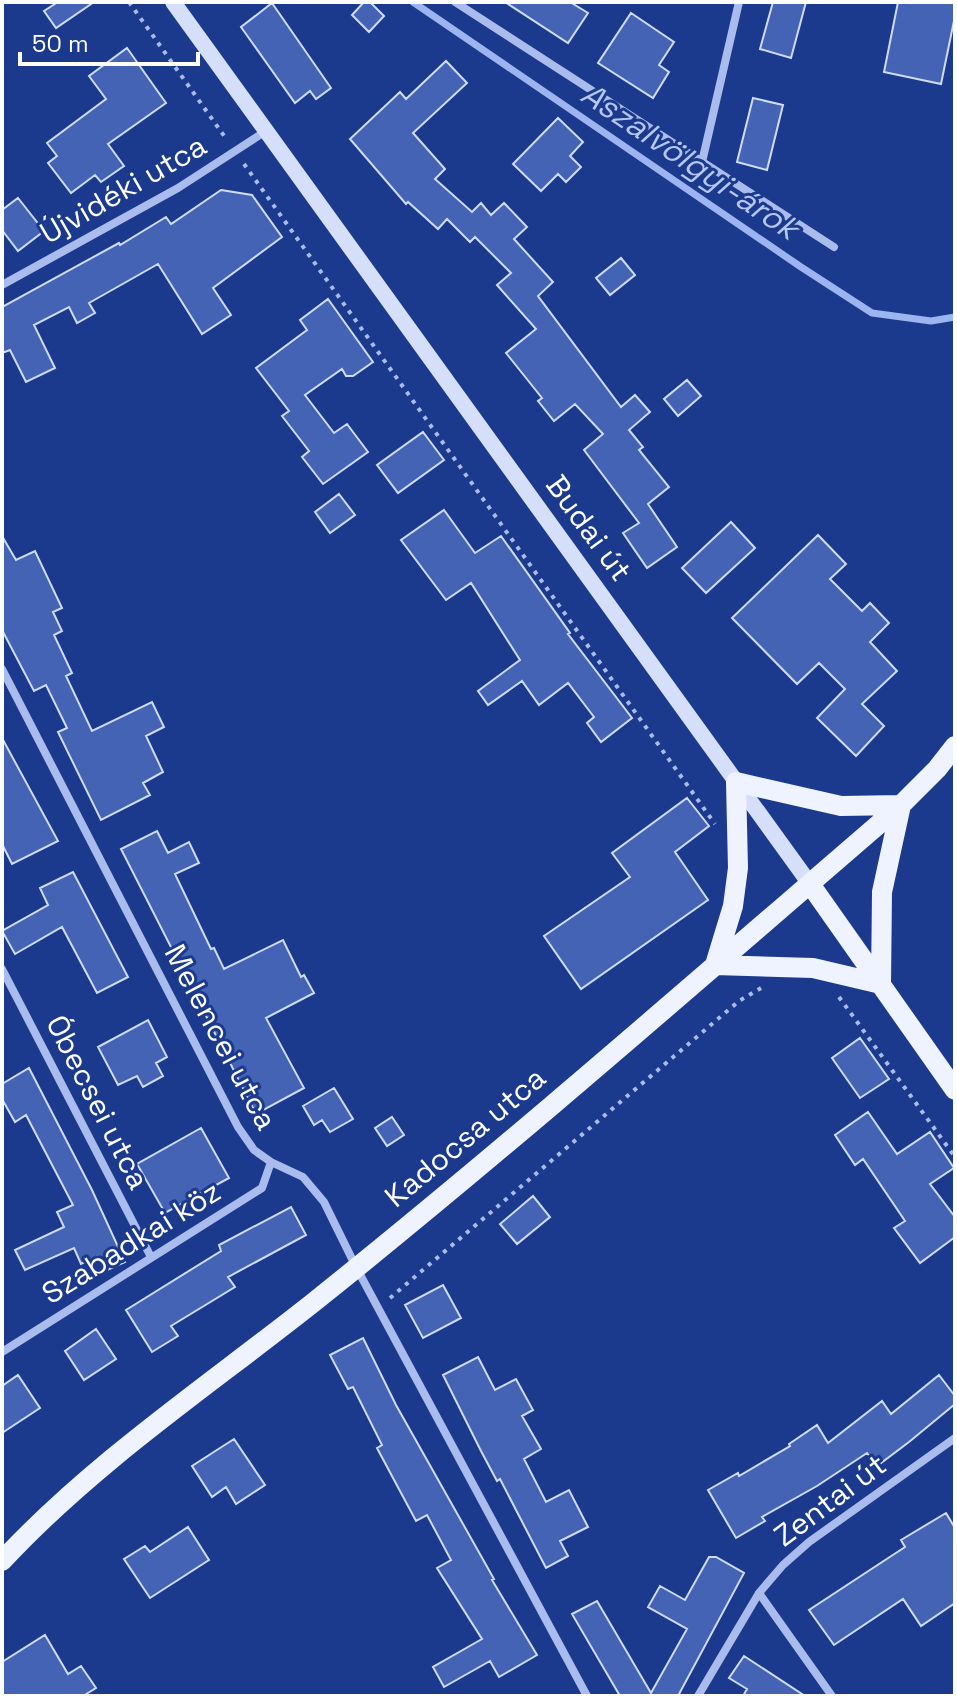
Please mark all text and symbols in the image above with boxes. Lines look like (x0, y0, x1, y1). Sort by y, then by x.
scale bar (20, 16, 198, 66)
text: 50 m (32, 28, 89, 59)
water label: Aszalvölgyi-árok (574, 74, 809, 251)
street label: Újvidéki utca (33, 126, 213, 252)
street label: Budai út (537, 467, 641, 589)
street label: Melencei utca (156, 937, 286, 1137)
street label: Óbecsei utca (37, 1008, 159, 1196)
street label: Kadocsa utca (376, 1058, 554, 1216)
street label: Szabadkai köz (34, 1171, 228, 1313)
street label: Zentai út (766, 1445, 894, 1555)

